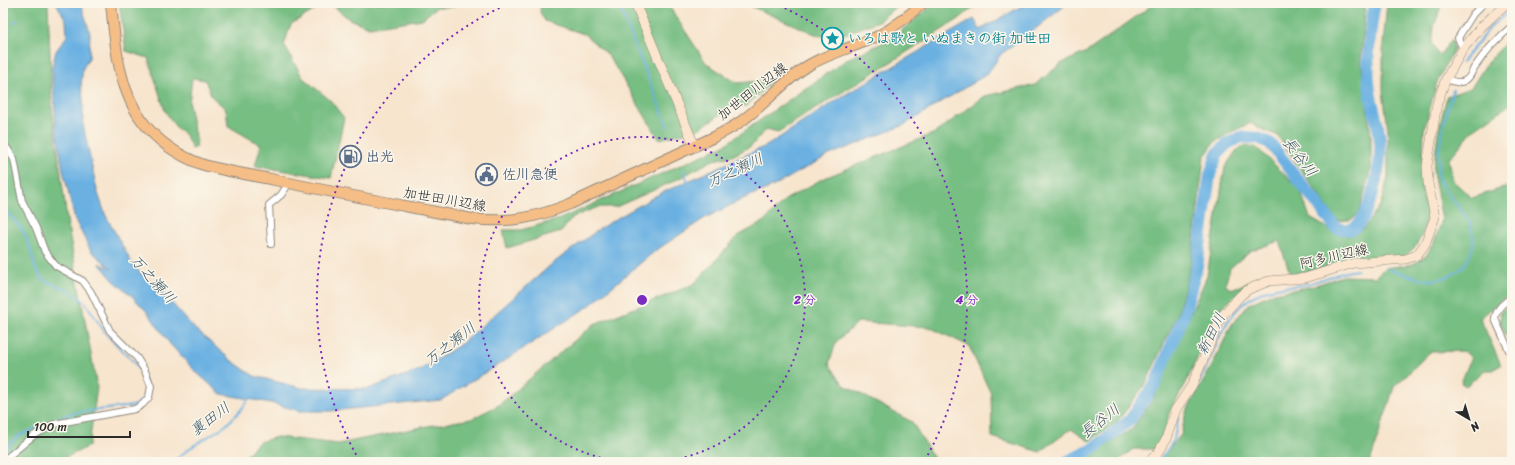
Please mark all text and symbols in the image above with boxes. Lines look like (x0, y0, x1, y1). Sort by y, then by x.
place icon: いろは歌と いぬまきの街 加世田 (820, 25, 846, 51)
place label: いろは歌と いぬまきの街 加世田 (848, 26, 1051, 51)
street label: 加世田川辺線 (712, 56, 793, 127)
water label: 長谷川 (1276, 131, 1324, 183)
fuel station icon: 出光 (337, 143, 363, 169)
place label: 出光 (366, 144, 394, 169)
water label: 万之瀬川 (702, 146, 768, 194)
public building icon: 佐川急便 (473, 161, 499, 187)
place label: 佐川急便 (502, 162, 558, 187)
street label: 加世田川辺線 (401, 180, 488, 219)
street label: 阿多川辺線 (1297, 236, 1371, 277)
water label: 万之瀬川 (123, 248, 183, 310)
text: 2 分 (793, 289, 816, 311)
text: 4 分 (955, 289, 978, 311)
centre of rings (635, 293, 649, 307)
water label: 新田川 (1189, 308, 1233, 360)
water label: 万之瀬川 (418, 315, 482, 373)
water label: 裏田川 (184, 395, 236, 443)
water label: 長谷川 (1074, 397, 1126, 445)
north arrow (1449, 399, 1489, 439)
scale bar (28, 413, 130, 439)
text: 100 m (34, 416, 67, 438)
text: N (1466, 416, 1484, 437)

